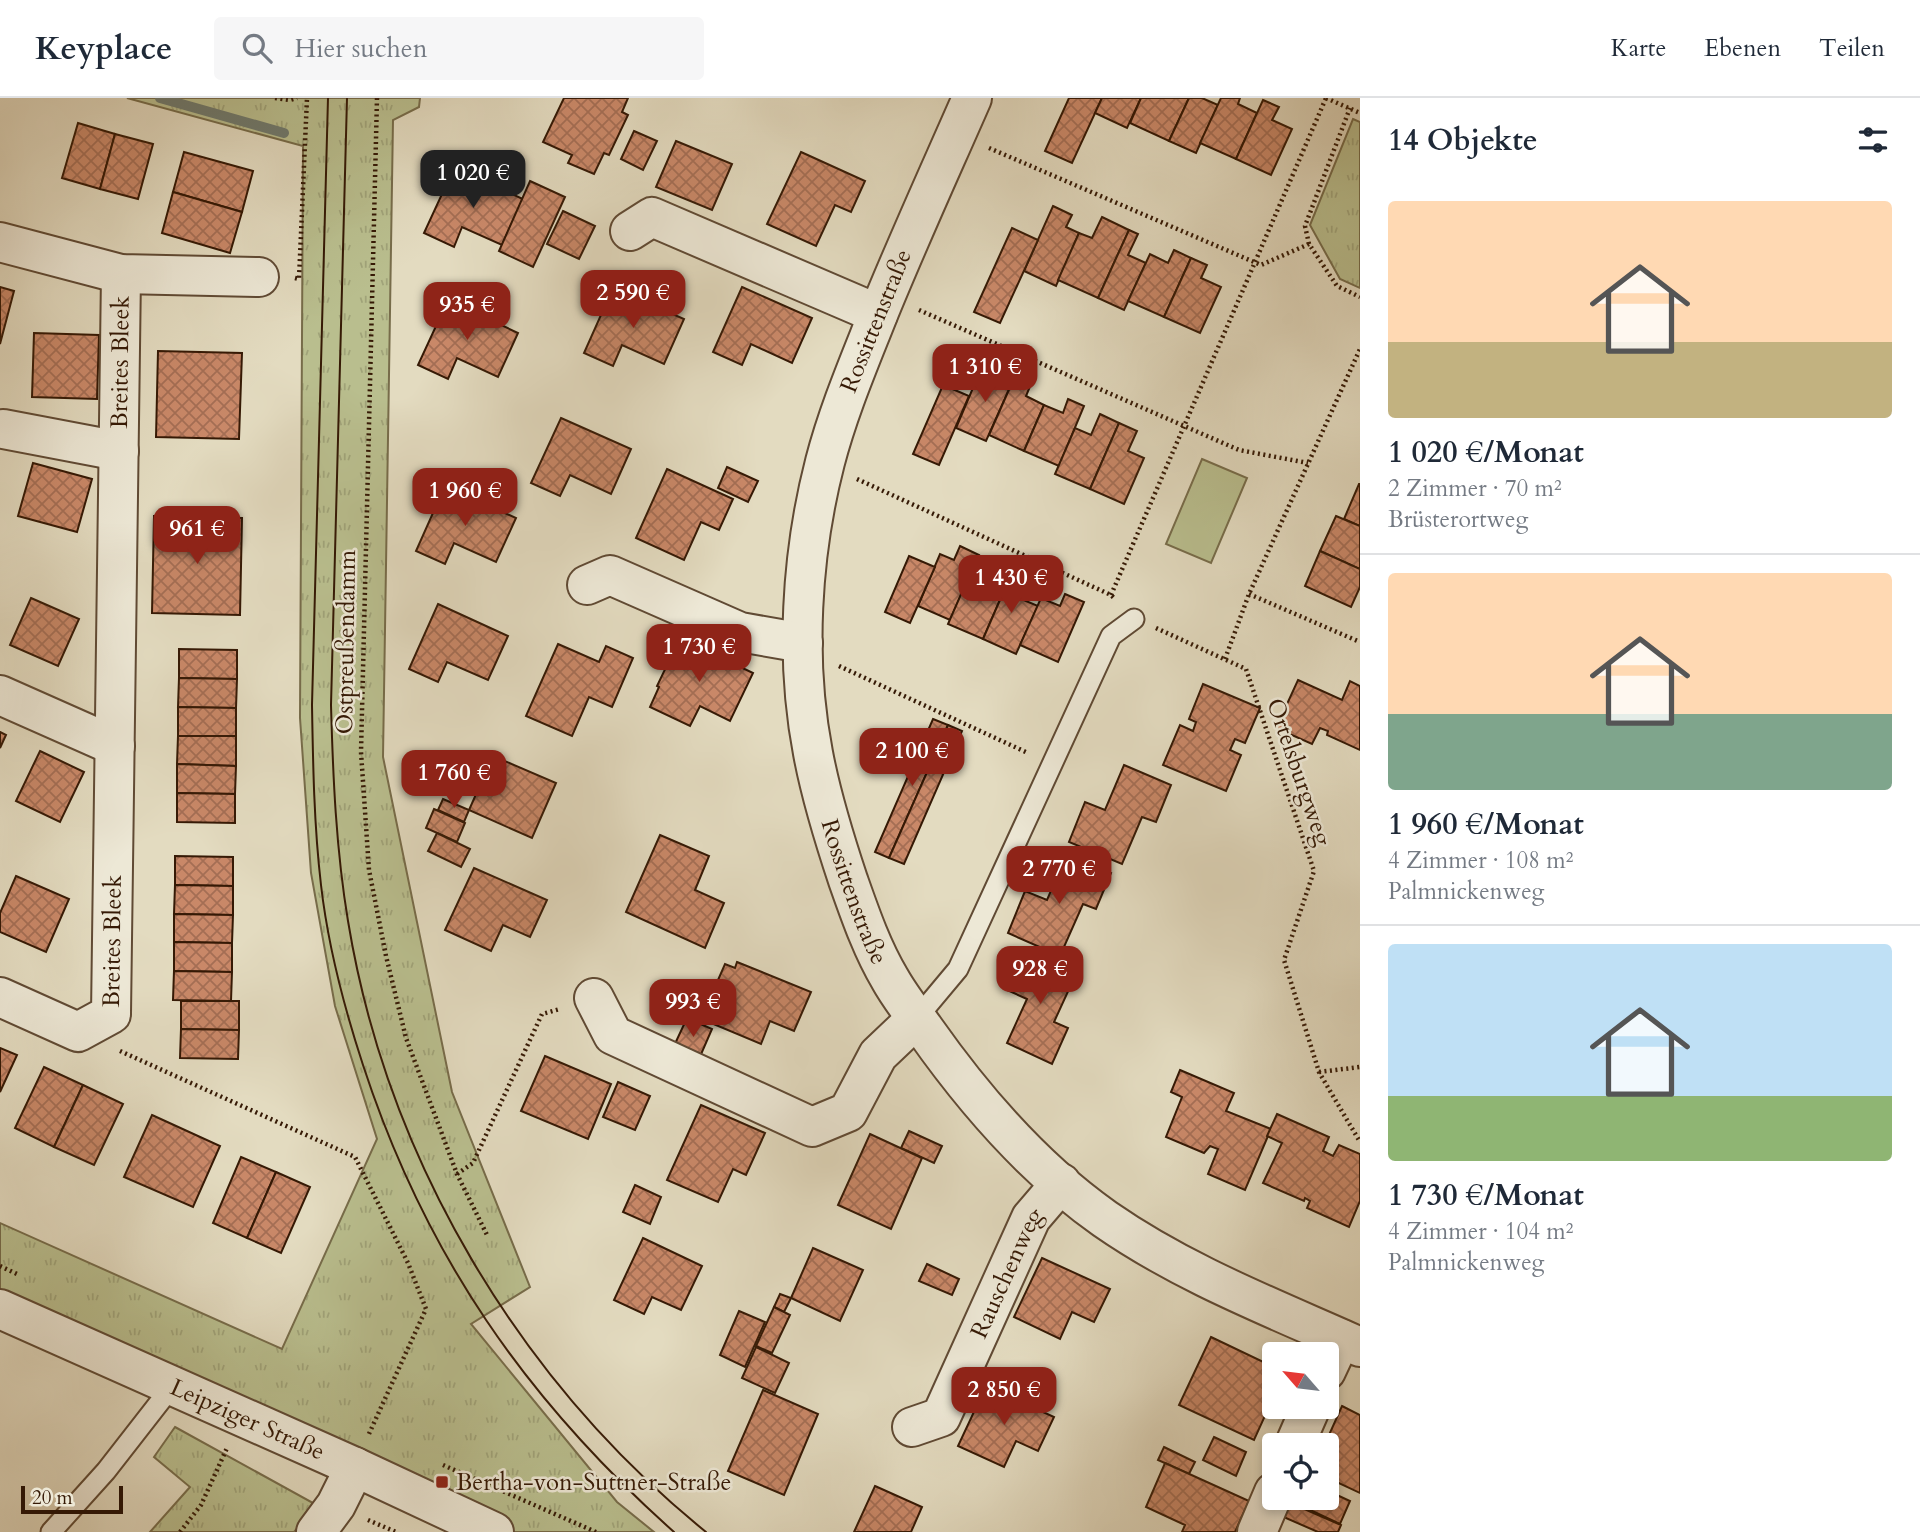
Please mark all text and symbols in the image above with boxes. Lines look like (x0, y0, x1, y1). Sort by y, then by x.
search box (214, 17, 704, 80)
text: Keyplace (35, 26, 172, 71)
icon: search (238, 29, 276, 67)
text: Hier suchen (294, 31, 427, 66)
text: Karte (1611, 32, 1666, 65)
text: Ebenen (1704, 32, 1781, 65)
text: Teilen (1819, 32, 1885, 65)
text: 14 Objekte (1388, 120, 1538, 161)
icon: filters (1854, 121, 1892, 159)
pin: 1 020 € (408, 150, 538, 210)
text: 1 020 € (436, 157, 510, 188)
street label: Rossittenstraße (832, 244, 920, 398)
icon: home (1577, 246, 1703, 372)
pin: 2 590 € (568, 271, 698, 330)
text: 2 590 € (596, 277, 670, 308)
pin: 935 € (418, 282, 516, 342)
text: 935 € (439, 289, 495, 320)
street label: Breites Bleek (102, 295, 137, 429)
pin: 1 310 € (920, 344, 1050, 404)
text: 1 310 € (948, 351, 1022, 382)
text: 1 020 €/Monat (1388, 432, 1584, 473)
pin: 1 960 € (400, 468, 530, 528)
text: 2 Zimmer · 70 m² (1388, 473, 1562, 504)
text: 1 960 € (428, 475, 502, 506)
text: Brüsterortweg (1388, 504, 1528, 535)
pin: 961 € (148, 506, 246, 566)
text: 961 € (169, 513, 225, 544)
street label: Ostpreußendamm (328, 549, 364, 735)
pin: 1 430 € (946, 556, 1076, 615)
text: 1 430 € (974, 562, 1048, 593)
icon: home (1577, 618, 1703, 744)
pin: 1 730 € (634, 624, 764, 684)
text: 1 730 € (662, 631, 736, 662)
street label: Ortelsburgweg (1258, 694, 1340, 851)
pin: 2 100 € (847, 728, 977, 788)
text: 2 100 € (875, 735, 949, 766)
pin: 1 760 € (389, 750, 519, 810)
text: 1 760 € (417, 757, 491, 788)
text: 1 960 €/Monat (1388, 804, 1584, 845)
street label: Rossittenstraße (813, 815, 896, 970)
text: 4 Zimmer · 108 m² (1388, 845, 1573, 876)
pin: 2 770 € (994, 846, 1124, 906)
text: 2 770 € (1022, 853, 1096, 884)
street label: Breites Bleek (95, 874, 129, 1008)
text: Palmnickenweg (1388, 876, 1544, 907)
pin: 928 € (991, 946, 1089, 1006)
text: 928 € (1012, 953, 1068, 984)
pin: 993 € (644, 979, 742, 1039)
text: 993 € (665, 986, 721, 1017)
icon: home (1577, 989, 1703, 1115)
text: 1 730 €/Monat (1388, 1175, 1584, 1216)
street label: Rauschenweg (962, 1199, 1051, 1344)
text: 4 Zimmer · 104 m² (1388, 1216, 1573, 1247)
text: Palmnickenweg (1388, 1247, 1544, 1278)
north arrow (1262, 1342, 1339, 1419)
map controls (1262, 1342, 1339, 1510)
pin: 2 850 € (939, 1368, 1069, 1427)
street label: Leipziger Straße (165, 1370, 330, 1468)
text: 2 850 € (967, 1374, 1041, 1405)
button: locate (1262, 1433, 1339, 1510)
place label: Bertha-von-Suttner-Straße (456, 1466, 732, 1499)
marker: Bertha-von-Suttner-Straße (434, 1474, 450, 1490)
scale bar (21, 1483, 122, 1515)
text: 20 m (32, 1485, 73, 1511)

